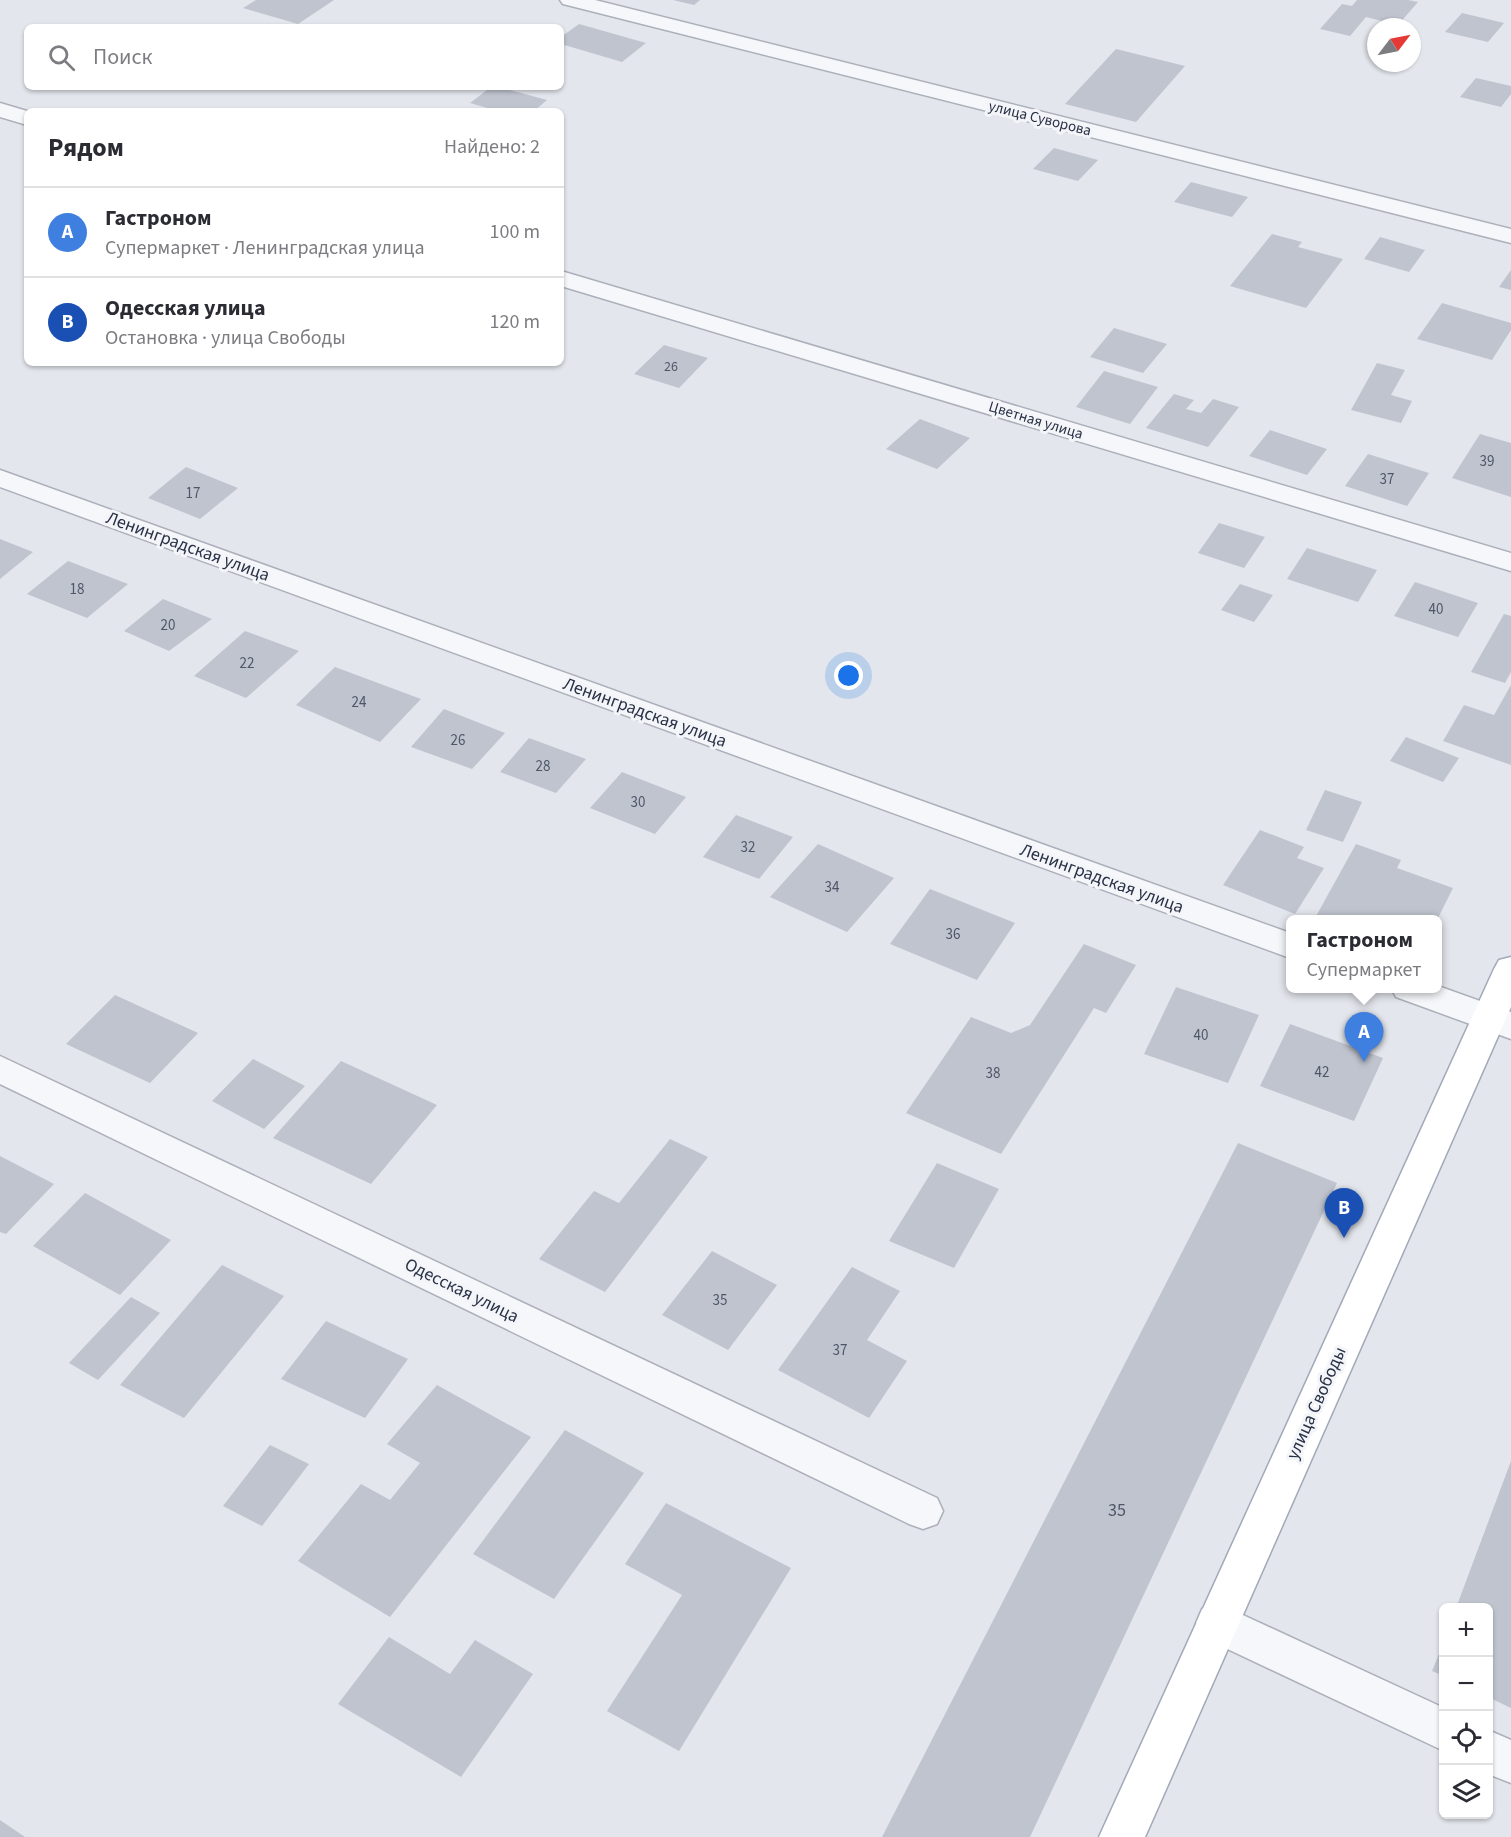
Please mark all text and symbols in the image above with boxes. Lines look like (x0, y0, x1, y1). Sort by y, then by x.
north arrow (1367, 18, 1421, 72)
search box (24, 24, 564, 90)
icon: search (45, 41, 78, 74)
text: Поиск (93, 41, 152, 73)
street label: улица Суворова (986, 96, 1093, 141)
text: Рядом (48, 129, 124, 166)
text: Найдено: 2 (444, 133, 540, 161)
text: Гастроном (105, 202, 211, 234)
text: A (62, 218, 73, 246)
text: 100 m (490, 218, 540, 246)
text: Супермаркет · Ленинградская улица (105, 234, 425, 262)
text: Одесская улица (105, 292, 265, 324)
text: B (61, 308, 74, 336)
text: 120 m (490, 308, 540, 336)
text: Остановка · улица Свободы (105, 324, 346, 352)
house number: 26 (664, 357, 678, 377)
street label: Цветная улица (986, 396, 1086, 445)
house number: 39 (1480, 451, 1494, 472)
house number: 37 (1380, 469, 1394, 490)
house number: 17 (186, 483, 200, 504)
street label: Ленинградская улица (102, 505, 273, 588)
house number: 18 (70, 579, 84, 600)
house number: 40 (1429, 599, 1443, 620)
house number: 20 (161, 615, 175, 636)
house number: 22 (240, 653, 254, 674)
your location (834, 661, 863, 690)
street label: Ленинградская улица (559, 671, 730, 754)
house number: 24 (352, 692, 367, 713)
house number: 26 (451, 730, 465, 751)
house number: 28 (536, 756, 550, 777)
house number: 30 (631, 792, 645, 813)
house number: 32 (741, 837, 755, 858)
street label: Ленинградская улица (1016, 837, 1187, 920)
house number: 34 (825, 877, 840, 898)
popup (1286, 915, 1442, 993)
house number: 36 (946, 924, 960, 945)
text: Гастроном (1307, 924, 1413, 956)
text: Супермаркет (1307, 956, 1421, 984)
pin: A (1344, 1012, 1384, 1062)
house number: 40 (1194, 1025, 1208, 1046)
house number: 42 (1315, 1062, 1329, 1083)
house number: 38 (986, 1063, 1000, 1084)
pin: B (1324, 1188, 1364, 1238)
street label: Одесская улица (400, 1252, 523, 1329)
house number: 35 (713, 1290, 727, 1311)
house number: 37 (833, 1340, 847, 1361)
street label: улица Свободы (1280, 1343, 1353, 1464)
house number: 35 (1108, 1498, 1126, 1523)
map controls (1439, 1603, 1493, 1819)
button: + (1439, 1603, 1493, 1657)
button: − (1439, 1657, 1493, 1711)
button: locate (1439, 1711, 1493, 1765)
button: layers (1439, 1765, 1493, 1819)

